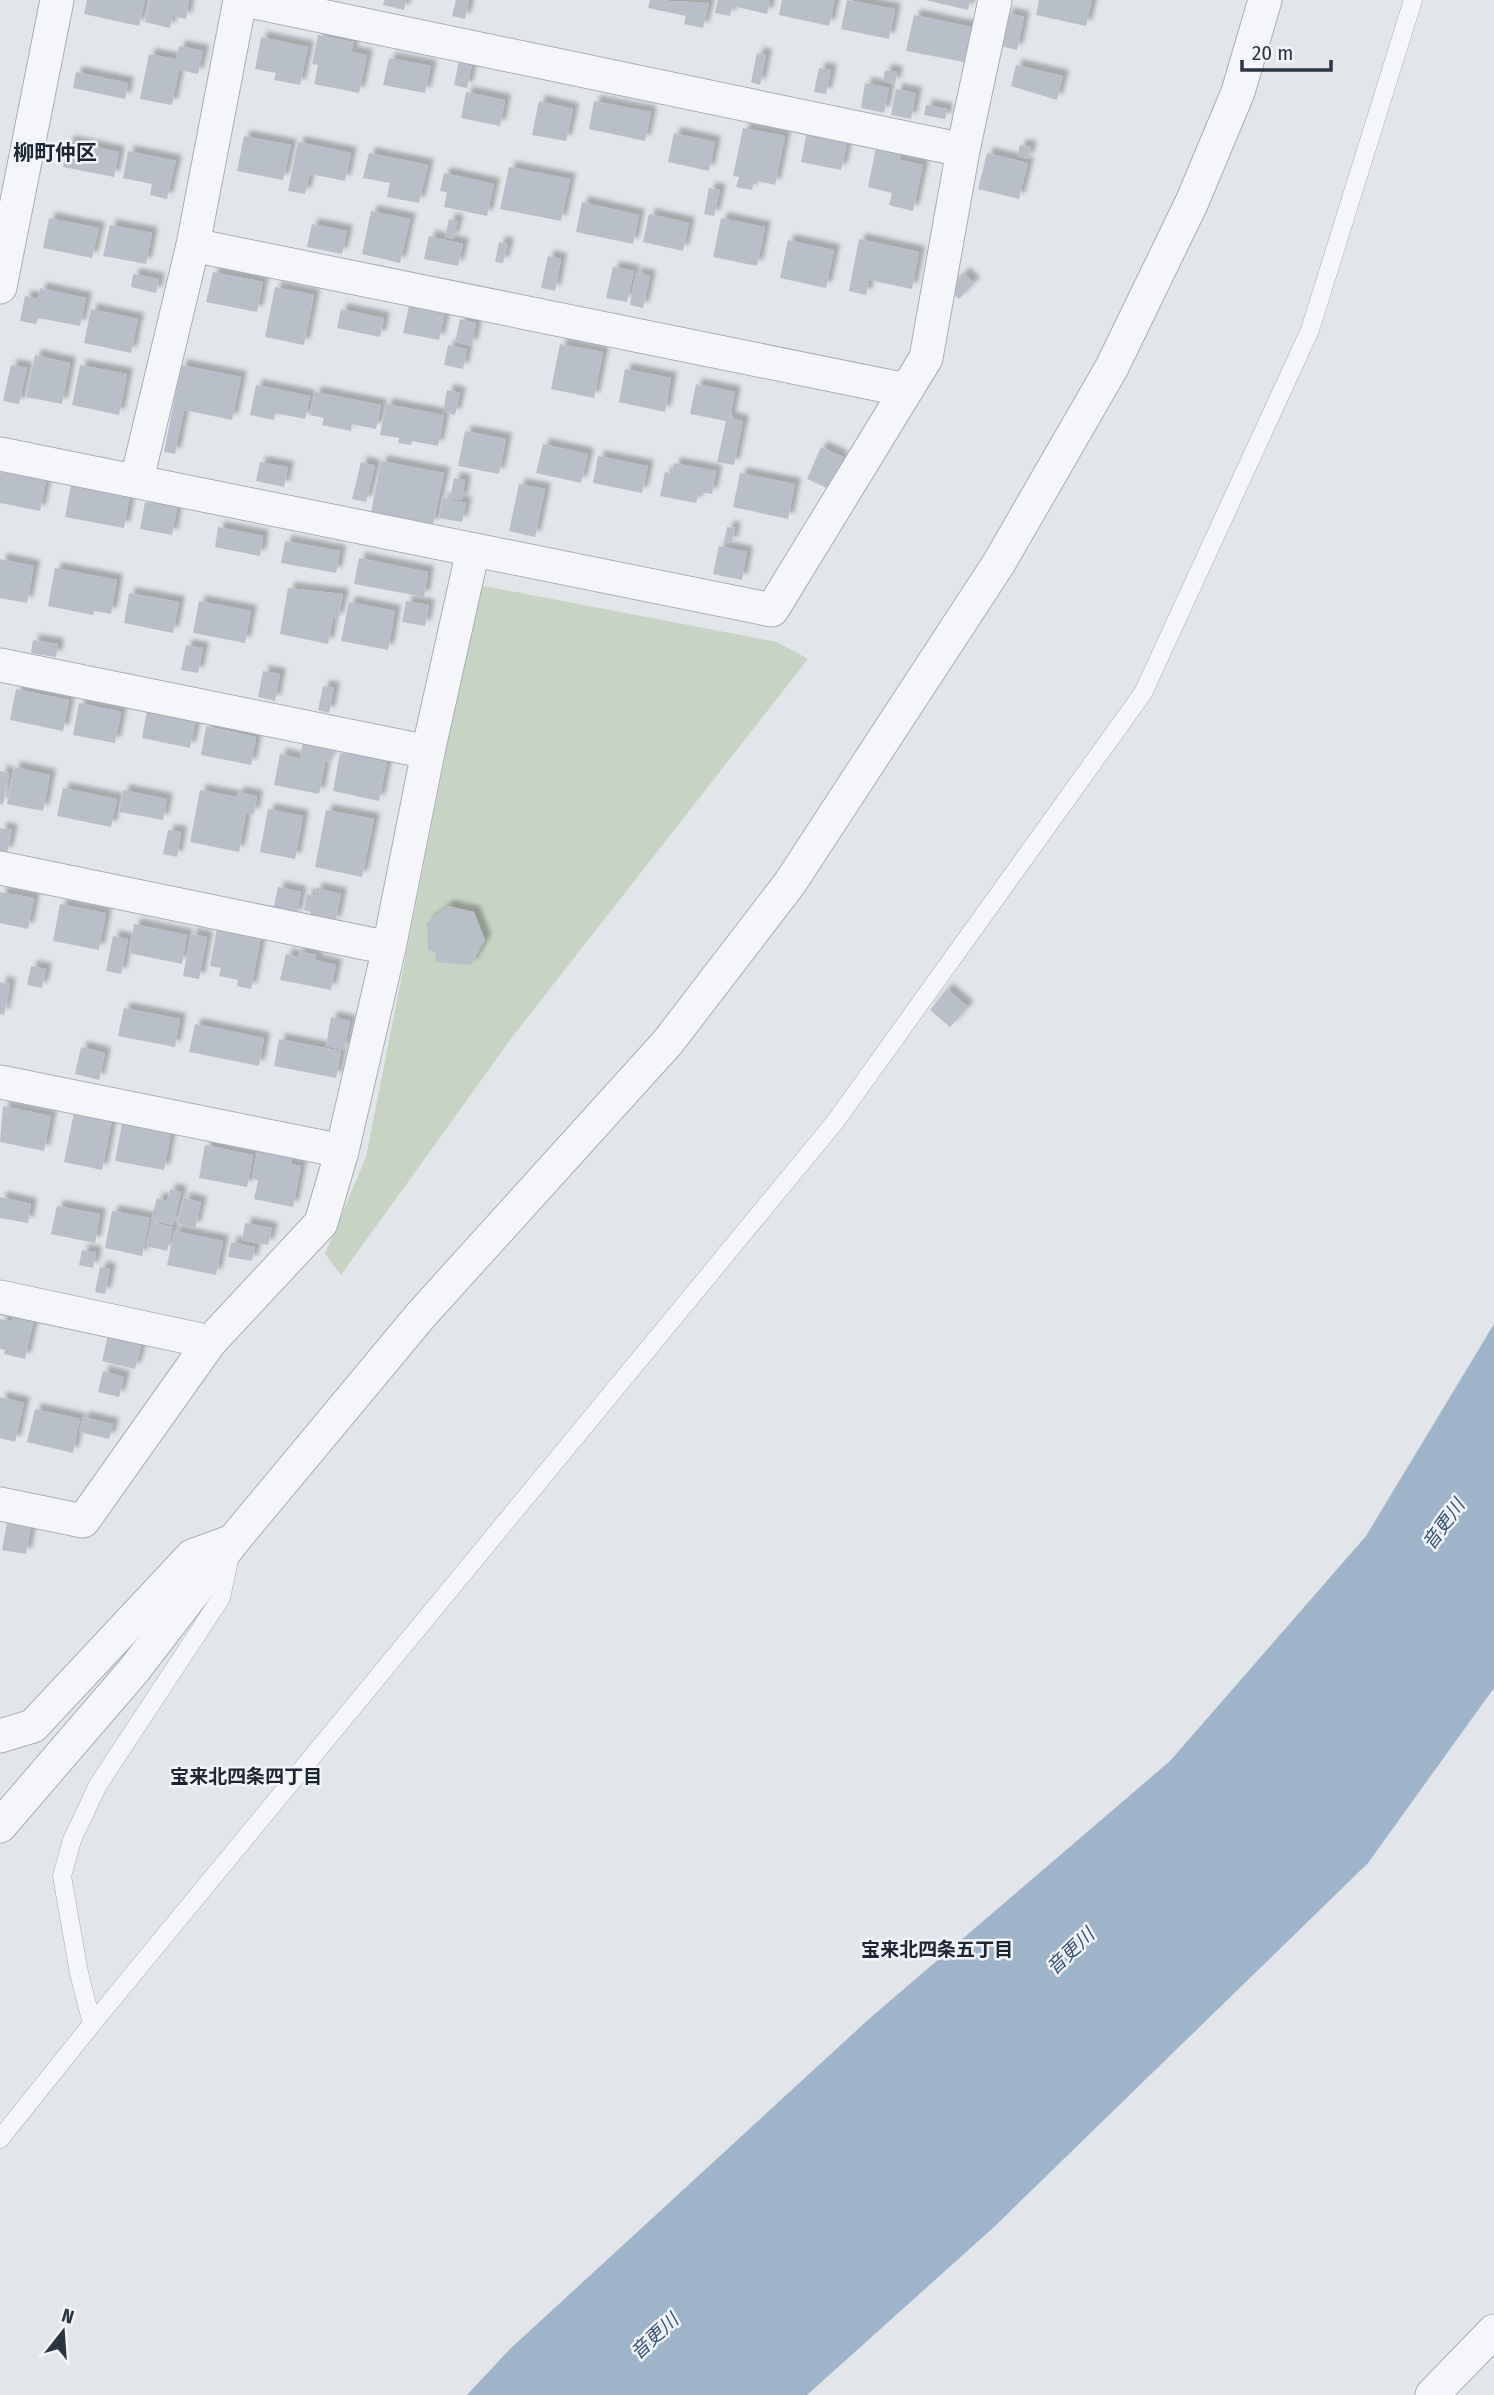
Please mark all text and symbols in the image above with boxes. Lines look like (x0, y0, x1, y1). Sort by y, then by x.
scale bar (1242, 28, 1331, 72)
text: 20 m (1252, 40, 1293, 66)
district label: 柳町仲区 (13, 140, 97, 166)
water label: 音更川 (1417, 1493, 1471, 1554)
district label: 宝来北四条四丁目 (170, 1765, 322, 1788)
water label: 音更川 (1042, 1922, 1100, 1979)
district label: 宝来北四条五丁目 (861, 1938, 1013, 1961)
north arrow (28, 2297, 98, 2367)
text: N (59, 2304, 77, 2329)
water label: 音更川 (626, 2307, 684, 2364)

